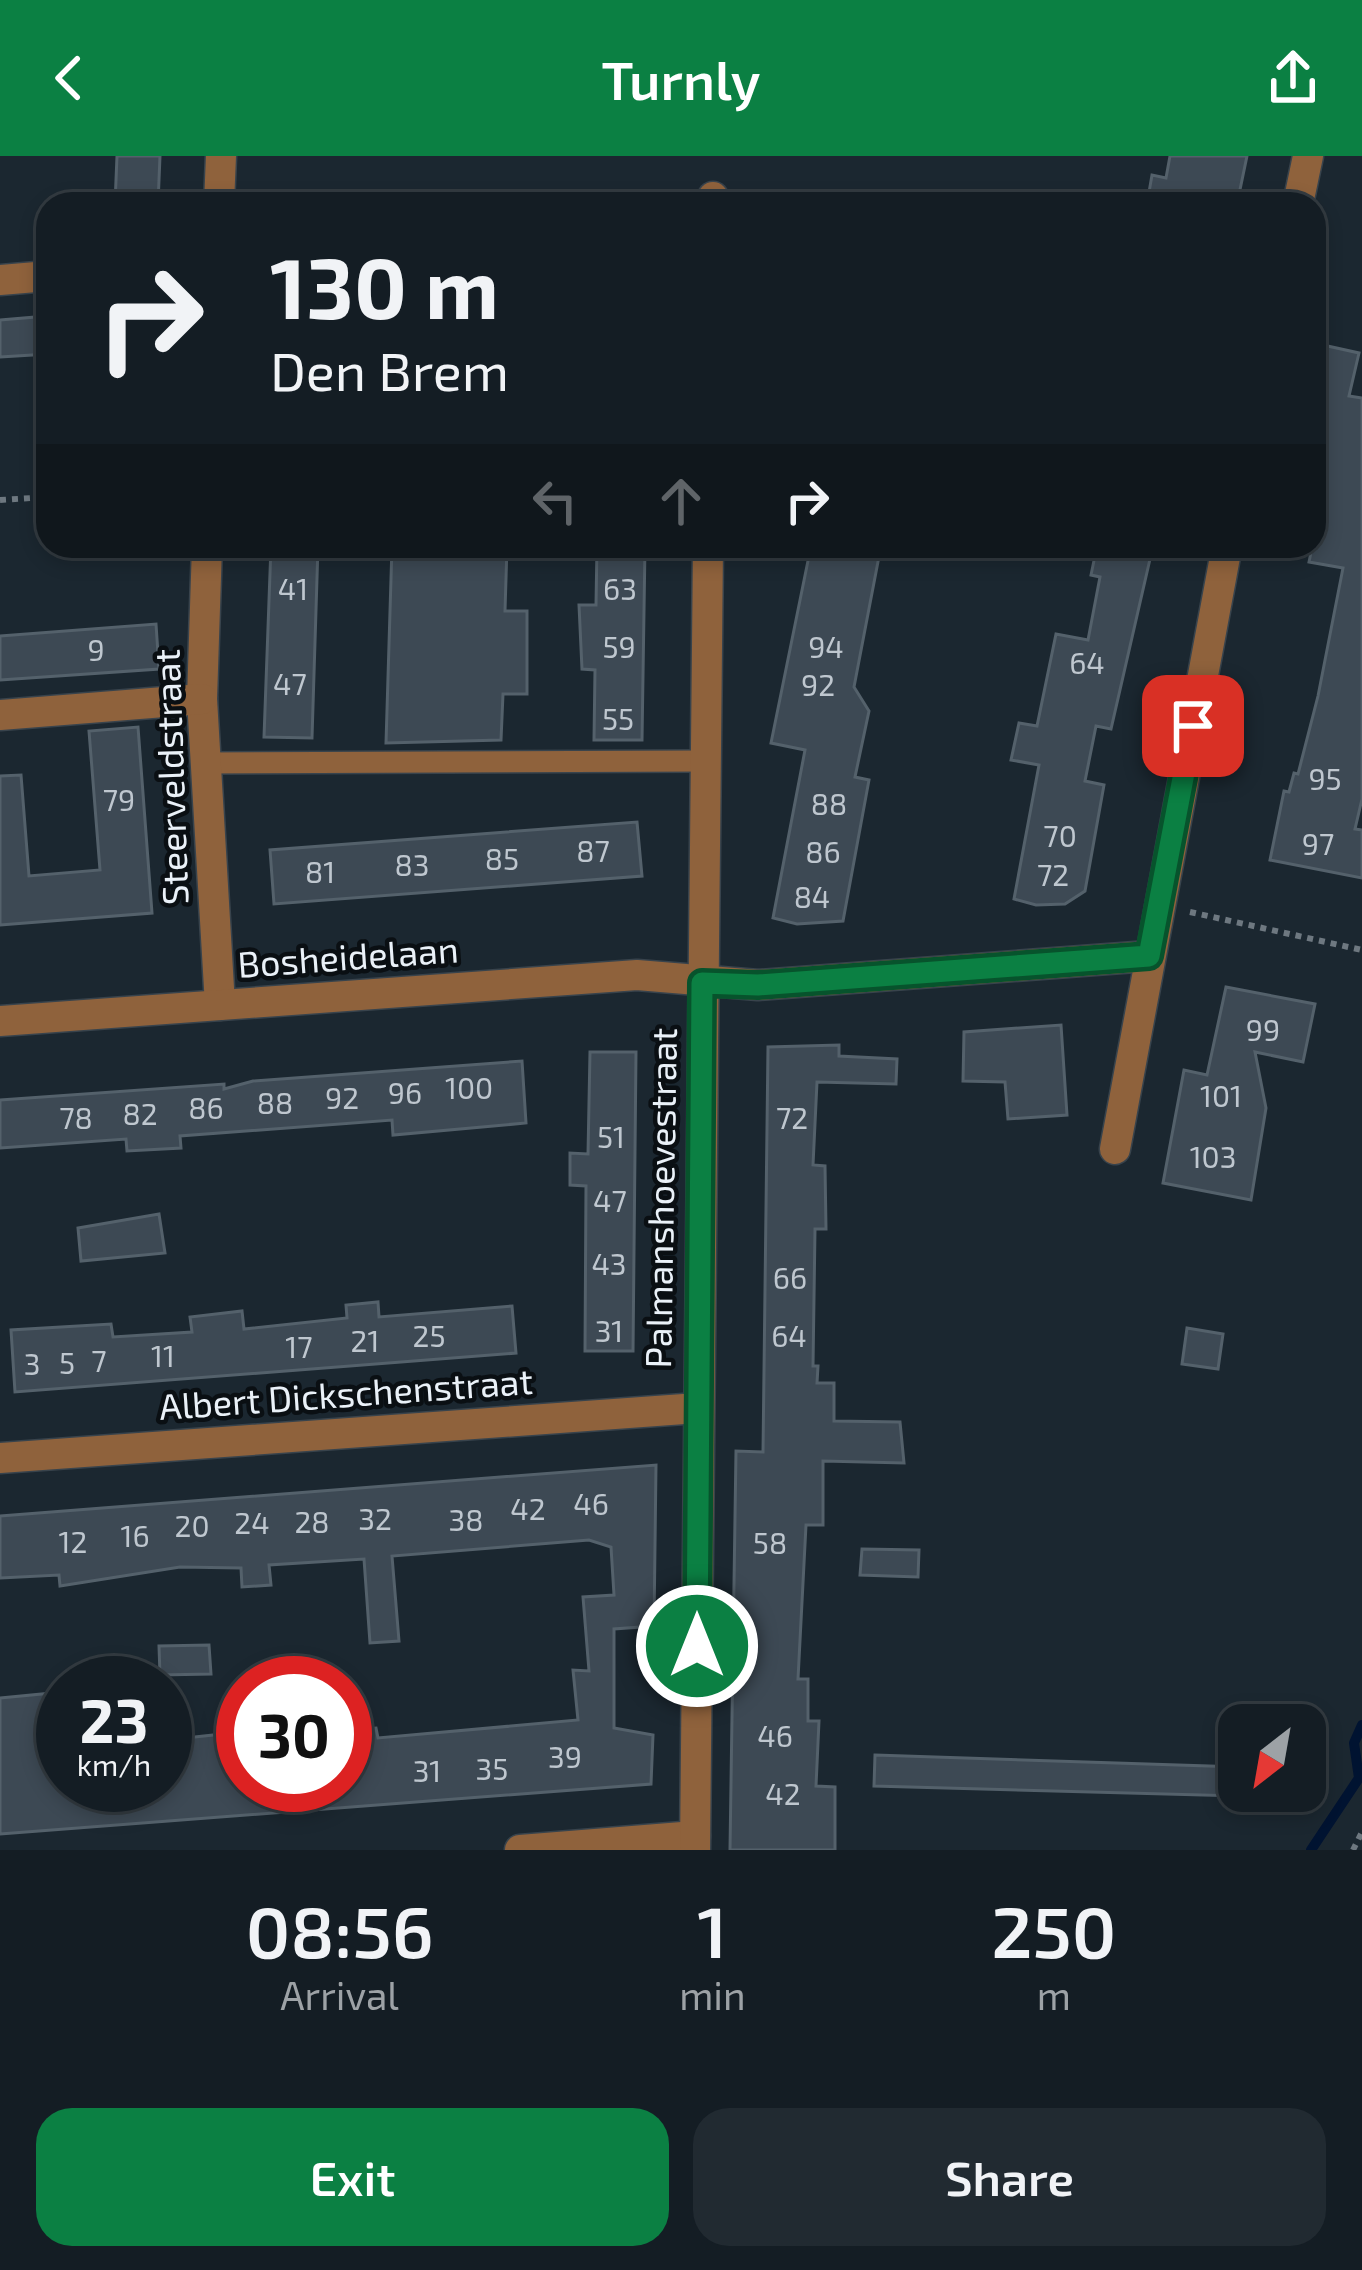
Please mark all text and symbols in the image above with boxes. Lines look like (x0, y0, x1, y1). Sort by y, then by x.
icon: back (36, 45, 102, 111)
icon: share (1260, 45, 1326, 111)
text: Turnly (602, 46, 760, 111)
text: 130 m (270, 235, 499, 336)
icon: right (72, 240, 228, 396)
text: Den Brem (270, 337, 509, 402)
icon: left (522, 468, 588, 534)
icon: ahead (648, 468, 714, 534)
icon: right (774, 468, 840, 534)
house number: 41 (278, 570, 308, 606)
house number: 63 (603, 570, 637, 606)
house number: 59 (602, 628, 636, 664)
house number: 94 (808, 628, 844, 664)
house number: 9 (87, 631, 105, 667)
house number: 64 (1069, 644, 1105, 680)
street label: Steerveldstraat (144, 648, 195, 906)
house number: 47 (273, 665, 307, 701)
house number: 92 (801, 666, 835, 702)
pin (1142, 675, 1244, 777)
icon: arrive (1160, 693, 1226, 759)
house number: 55 (602, 700, 634, 736)
house number: 95 (1308, 760, 1342, 796)
house number: 79 (103, 781, 135, 817)
house number: 88 (811, 785, 847, 821)
house number: 70 (1043, 817, 1077, 853)
house number: 97 (1302, 825, 1334, 861)
house number: 87 (576, 832, 610, 868)
house number: 86 (805, 833, 841, 869)
house number: 85 (485, 840, 519, 876)
house number: 83 (395, 846, 429, 882)
house number: 81 (305, 853, 335, 889)
house number: 72 (1037, 856, 1069, 892)
house number: 84 (794, 878, 830, 914)
street label: Bosheidelaan (236, 926, 460, 985)
house number: 99 (1246, 1011, 1280, 1047)
street label: Palmanshoevestraat (635, 1027, 684, 1369)
house number: 100 (445, 1069, 493, 1105)
house number: 96 (388, 1074, 422, 1110)
house number: 101 (1200, 1077, 1242, 1113)
house number: 92 (325, 1079, 359, 1115)
house number: 88 (257, 1084, 293, 1120)
house number: 86 (188, 1089, 224, 1125)
house number: 82 (122, 1095, 158, 1131)
house number: 78 (59, 1099, 93, 1135)
house number: 72 (776, 1099, 808, 1135)
house number: 51 (597, 1118, 625, 1154)
house number: 103 (1190, 1138, 1236, 1174)
house number: 47 (593, 1182, 627, 1218)
house number: 43 (591, 1245, 627, 1281)
house number: 66 (773, 1259, 807, 1295)
house number: 31 (595, 1312, 623, 1348)
house number: 25 (413, 1317, 445, 1353)
house number: 64 (771, 1317, 807, 1353)
house number: 21 (351, 1322, 379, 1358)
house number: 17 (285, 1328, 313, 1364)
house number: 11 (151, 1337, 175, 1373)
house number: 7 (91, 1342, 107, 1378)
house number: 5 (59, 1344, 75, 1380)
house number: 3 (24, 1345, 40, 1381)
street label: Albert Dickschenstraat (158, 1358, 534, 1427)
house number: 46 (573, 1485, 609, 1521)
house number: 42 (510, 1490, 546, 1526)
house number: 32 (358, 1500, 392, 1536)
house number: 38 (449, 1501, 483, 1537)
house number: 28 (294, 1503, 330, 1539)
house number: 24 (234, 1504, 270, 1540)
house number: 20 (175, 1507, 209, 1543)
house number: 16 (120, 1517, 150, 1553)
house number: 12 (59, 1523, 87, 1559)
house number: 58 (753, 1524, 787, 1560)
position arrow (634, 1583, 760, 1709)
speed limit sign: 30 (216, 1656, 372, 1812)
text: 23 (80, 1683, 148, 1755)
north arrow (1218, 1704, 1326, 1812)
map controls (1218, 1704, 1326, 1812)
house number: 46 (757, 1717, 793, 1753)
house number: 39 (548, 1738, 582, 1774)
text: km/h (77, 1746, 151, 1782)
house number: 35 (476, 1750, 508, 1786)
house number: 31 (413, 1752, 441, 1788)
house number: 42 (765, 1775, 801, 1811)
text: 08:56 (246, 1886, 434, 1972)
text: 1 (697, 1886, 727, 1972)
text: 250 (991, 1886, 1116, 1972)
text: Arrival (280, 1971, 399, 2018)
text: min (679, 1971, 746, 2018)
text: m (1037, 1971, 1071, 2018)
button: Exit (36, 2108, 669, 2246)
button: Share (693, 2108, 1326, 2246)

